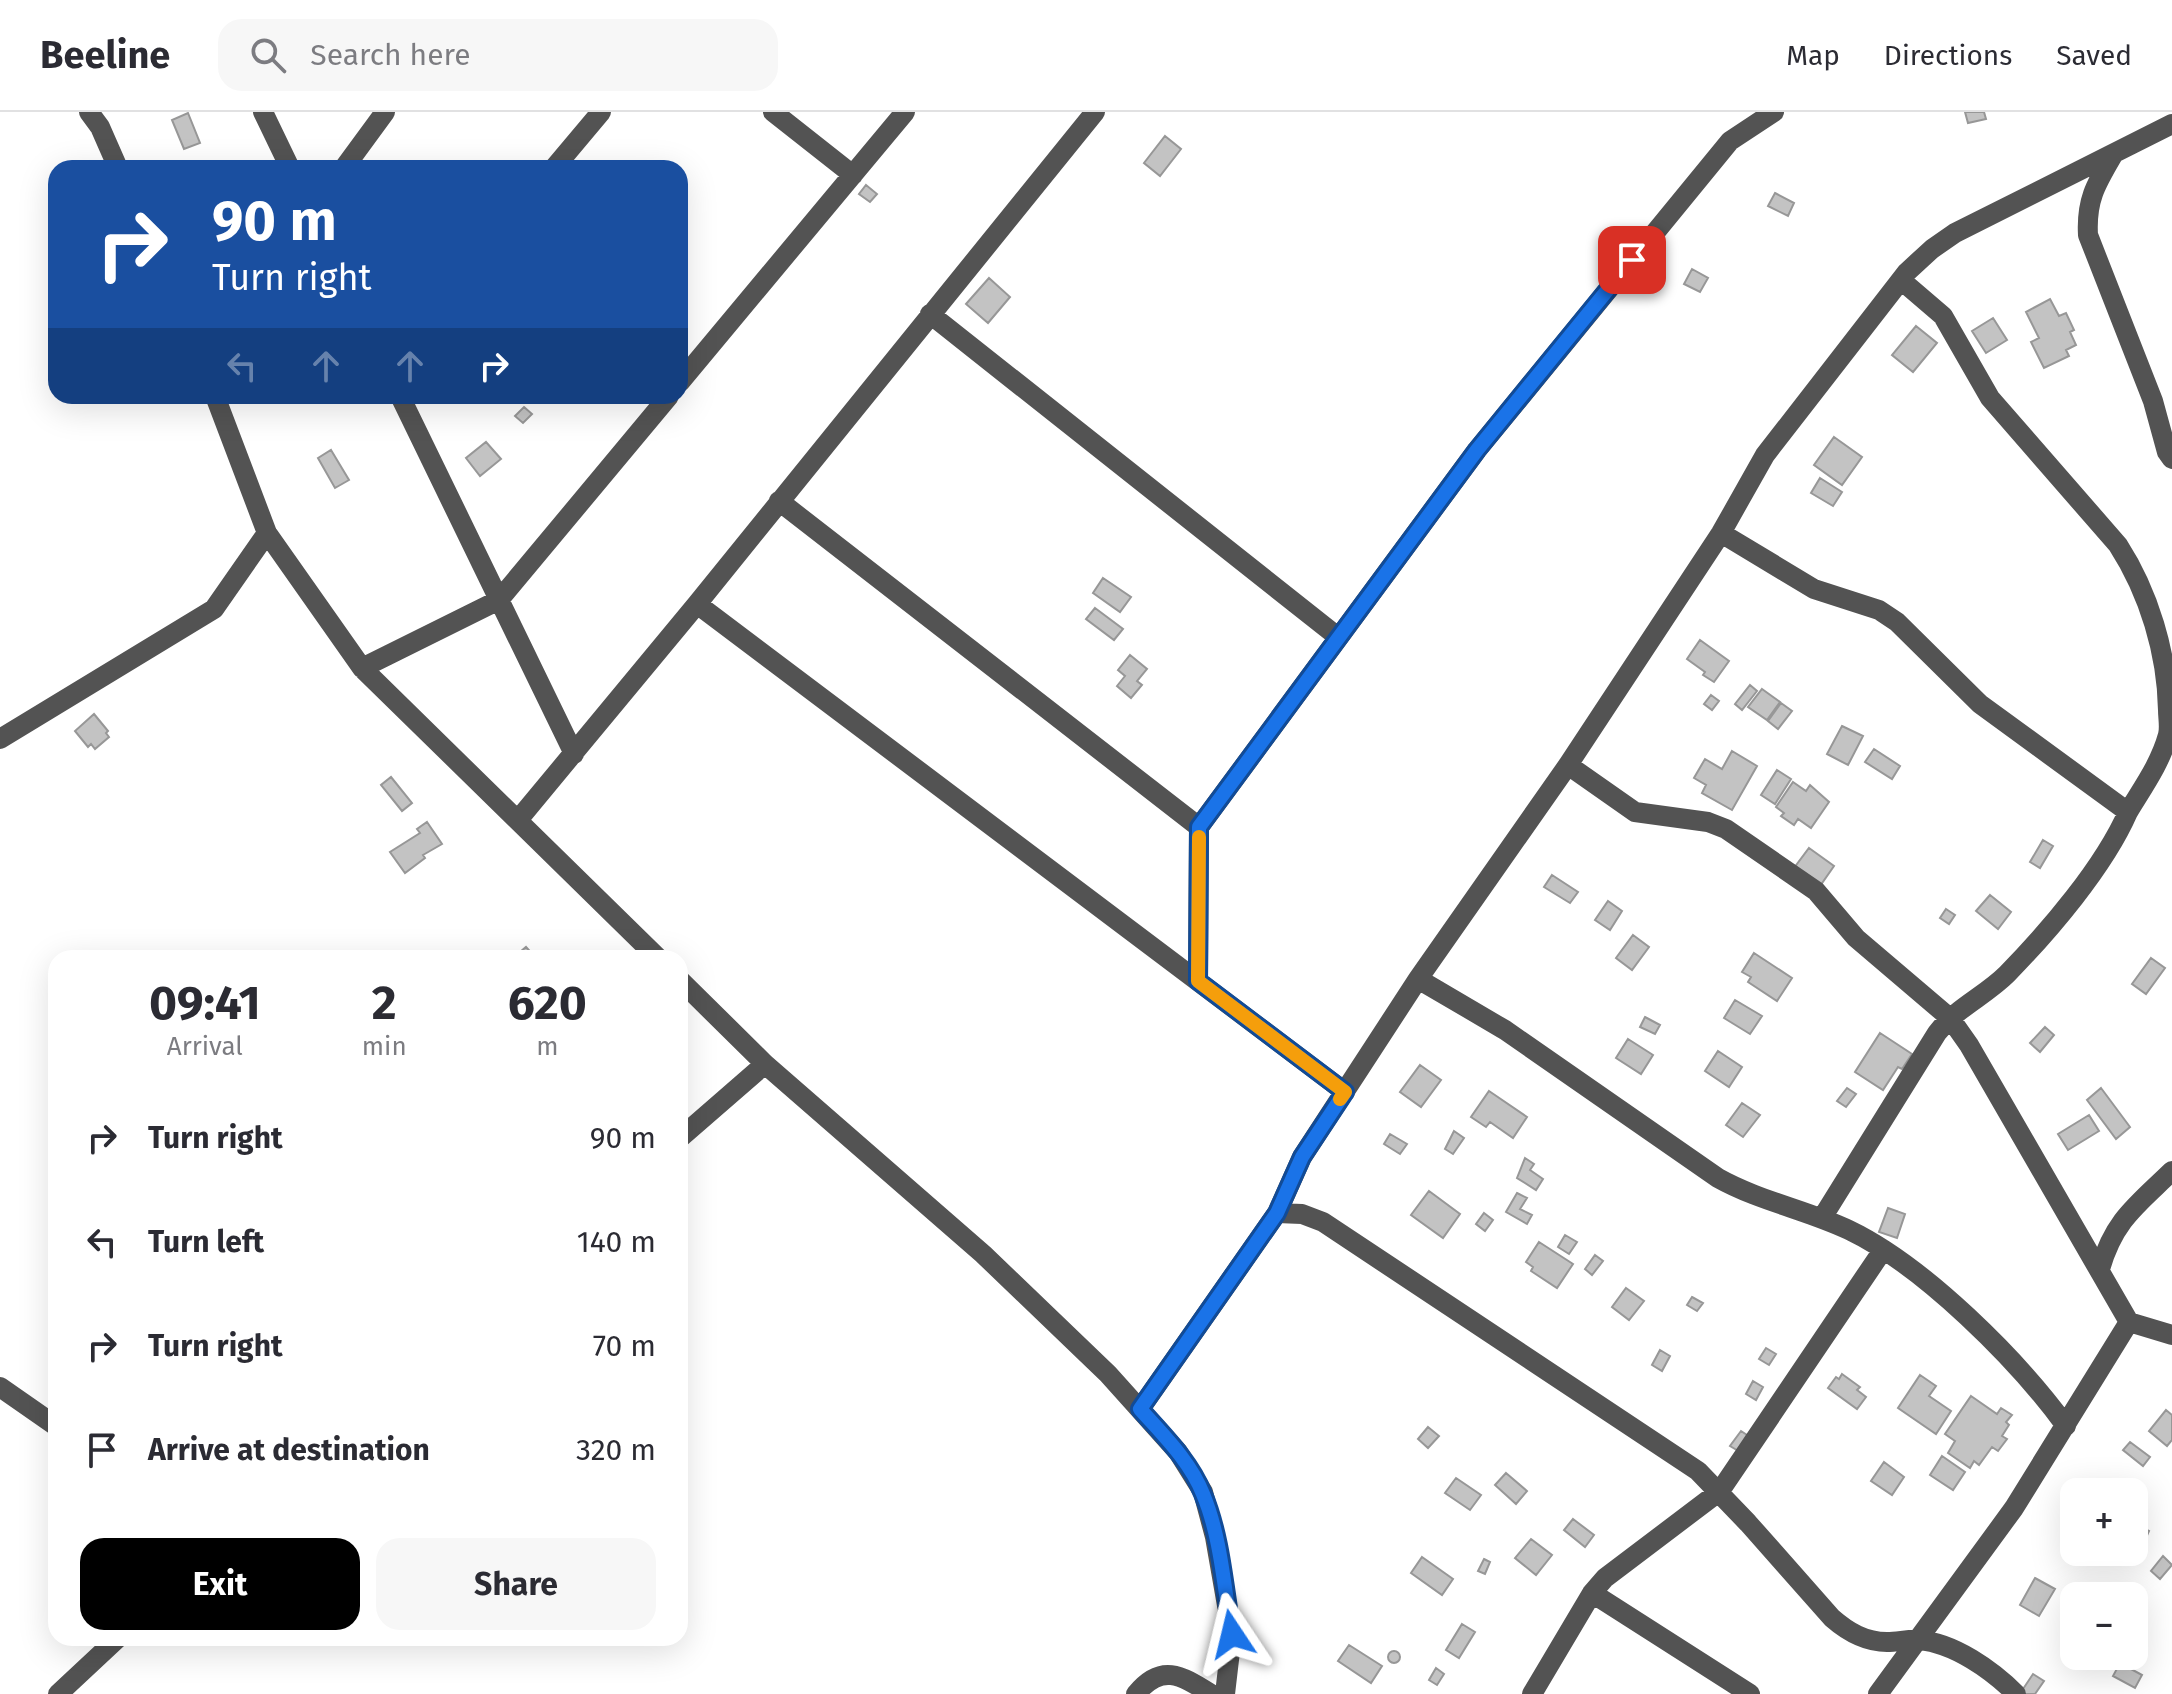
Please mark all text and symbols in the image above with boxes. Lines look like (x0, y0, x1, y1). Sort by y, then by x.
search box (218, 19, 778, 91)
text: Beeline (40, 32, 170, 78)
icon: search (246, 33, 290, 77)
text: Search here (310, 37, 471, 73)
text: Map (1786, 39, 1840, 72)
text: Directions (1884, 39, 2012, 72)
text: Saved (2056, 39, 2132, 72)
text: 90 m (212, 188, 337, 255)
icon: right (80, 192, 184, 296)
pin (1598, 226, 1666, 294)
icon: arrive (1610, 238, 1654, 282)
text: Turn right (212, 256, 372, 300)
icon: left (220, 344, 264, 388)
icon: ahead (304, 344, 348, 388)
icon: ahead (388, 344, 432, 388)
icon: right (472, 344, 516, 388)
text: 09:41 (149, 974, 261, 1032)
text: 2 (372, 974, 397, 1032)
text: 620 (508, 974, 587, 1032)
text: Arrival (167, 1031, 243, 1062)
text: min (362, 1031, 407, 1062)
text: m (536, 1031, 558, 1062)
icon: right (80, 1116, 124, 1160)
text: Turn right (148, 1120, 283, 1156)
text: 90 m (590, 1120, 656, 1156)
icon: left (80, 1220, 124, 1264)
text: Turn left (148, 1224, 264, 1260)
text: 140 m (577, 1224, 656, 1260)
icon: right (80, 1324, 124, 1368)
text: Turn right (148, 1328, 283, 1364)
text: 70 m (593, 1328, 656, 1364)
icon: arrive (80, 1428, 124, 1472)
text: Arrive at destination (148, 1432, 430, 1468)
text: 320 m (576, 1432, 656, 1468)
map controls (2060, 1478, 2148, 1670)
button: + (2060, 1478, 2148, 1566)
button: Exit (80, 1538, 360, 1630)
button: Share (376, 1538, 656, 1630)
button: − (2060, 1582, 2148, 1670)
position arrow (1190, 1592, 1274, 1676)

